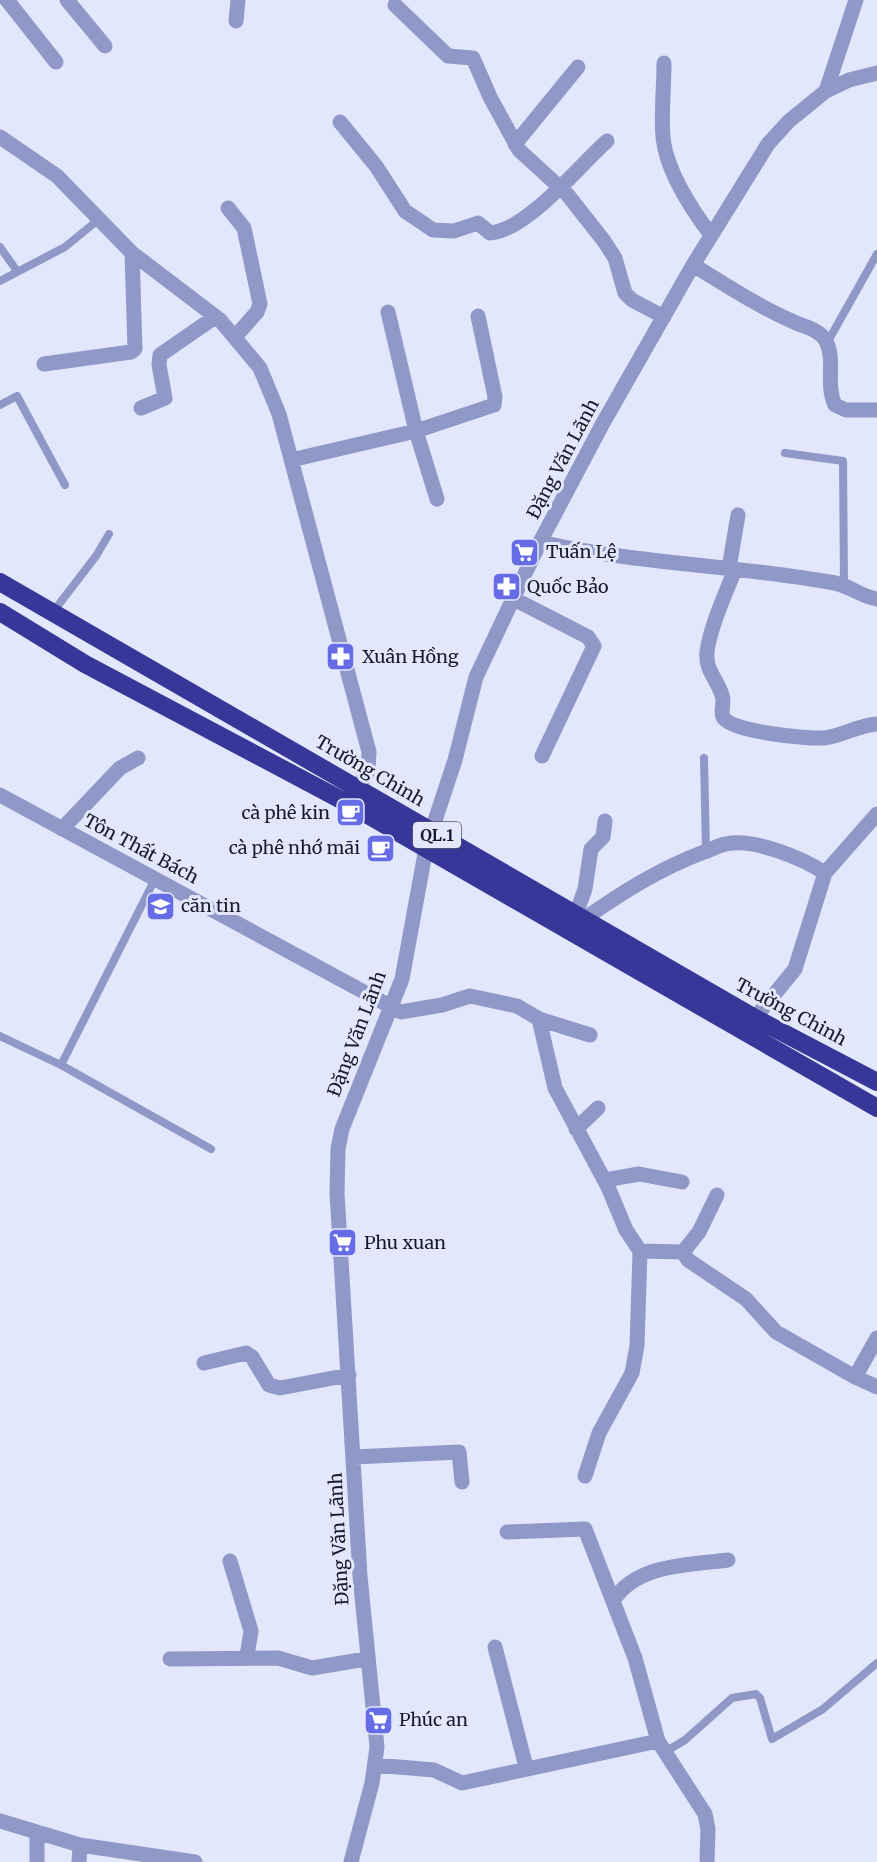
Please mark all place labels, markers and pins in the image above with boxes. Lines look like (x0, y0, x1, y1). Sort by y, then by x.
supermarket icon: Tuấn Lệ (509, 536, 541, 568)
place label: Tuấn Lệ (546, 540, 616, 563)
pharmacy icon: Quốc Bảo (490, 571, 522, 603)
place label: Quốc Bảo (527, 575, 609, 598)
pharmacy icon: Xuân Hồng (325, 641, 357, 673)
place label: Xuân Hồng (362, 645, 459, 668)
cafe icon: cà phê kin (335, 797, 367, 829)
place label: cà phê kin (241, 801, 330, 824)
cafe icon: cà phê nhớ mãi (365, 832, 397, 864)
place label: cà phê nhớ mãi (229, 836, 360, 859)
school or university icon: căn tin (144, 890, 176, 922)
place label: căn tin (181, 894, 241, 917)
supermarket icon: Phu xuan (327, 1227, 359, 1259)
place label: Phu xuan (364, 1231, 446, 1254)
supermarket icon: Phúc an (362, 1704, 394, 1736)
place label: Phúc an (399, 1708, 468, 1731)

